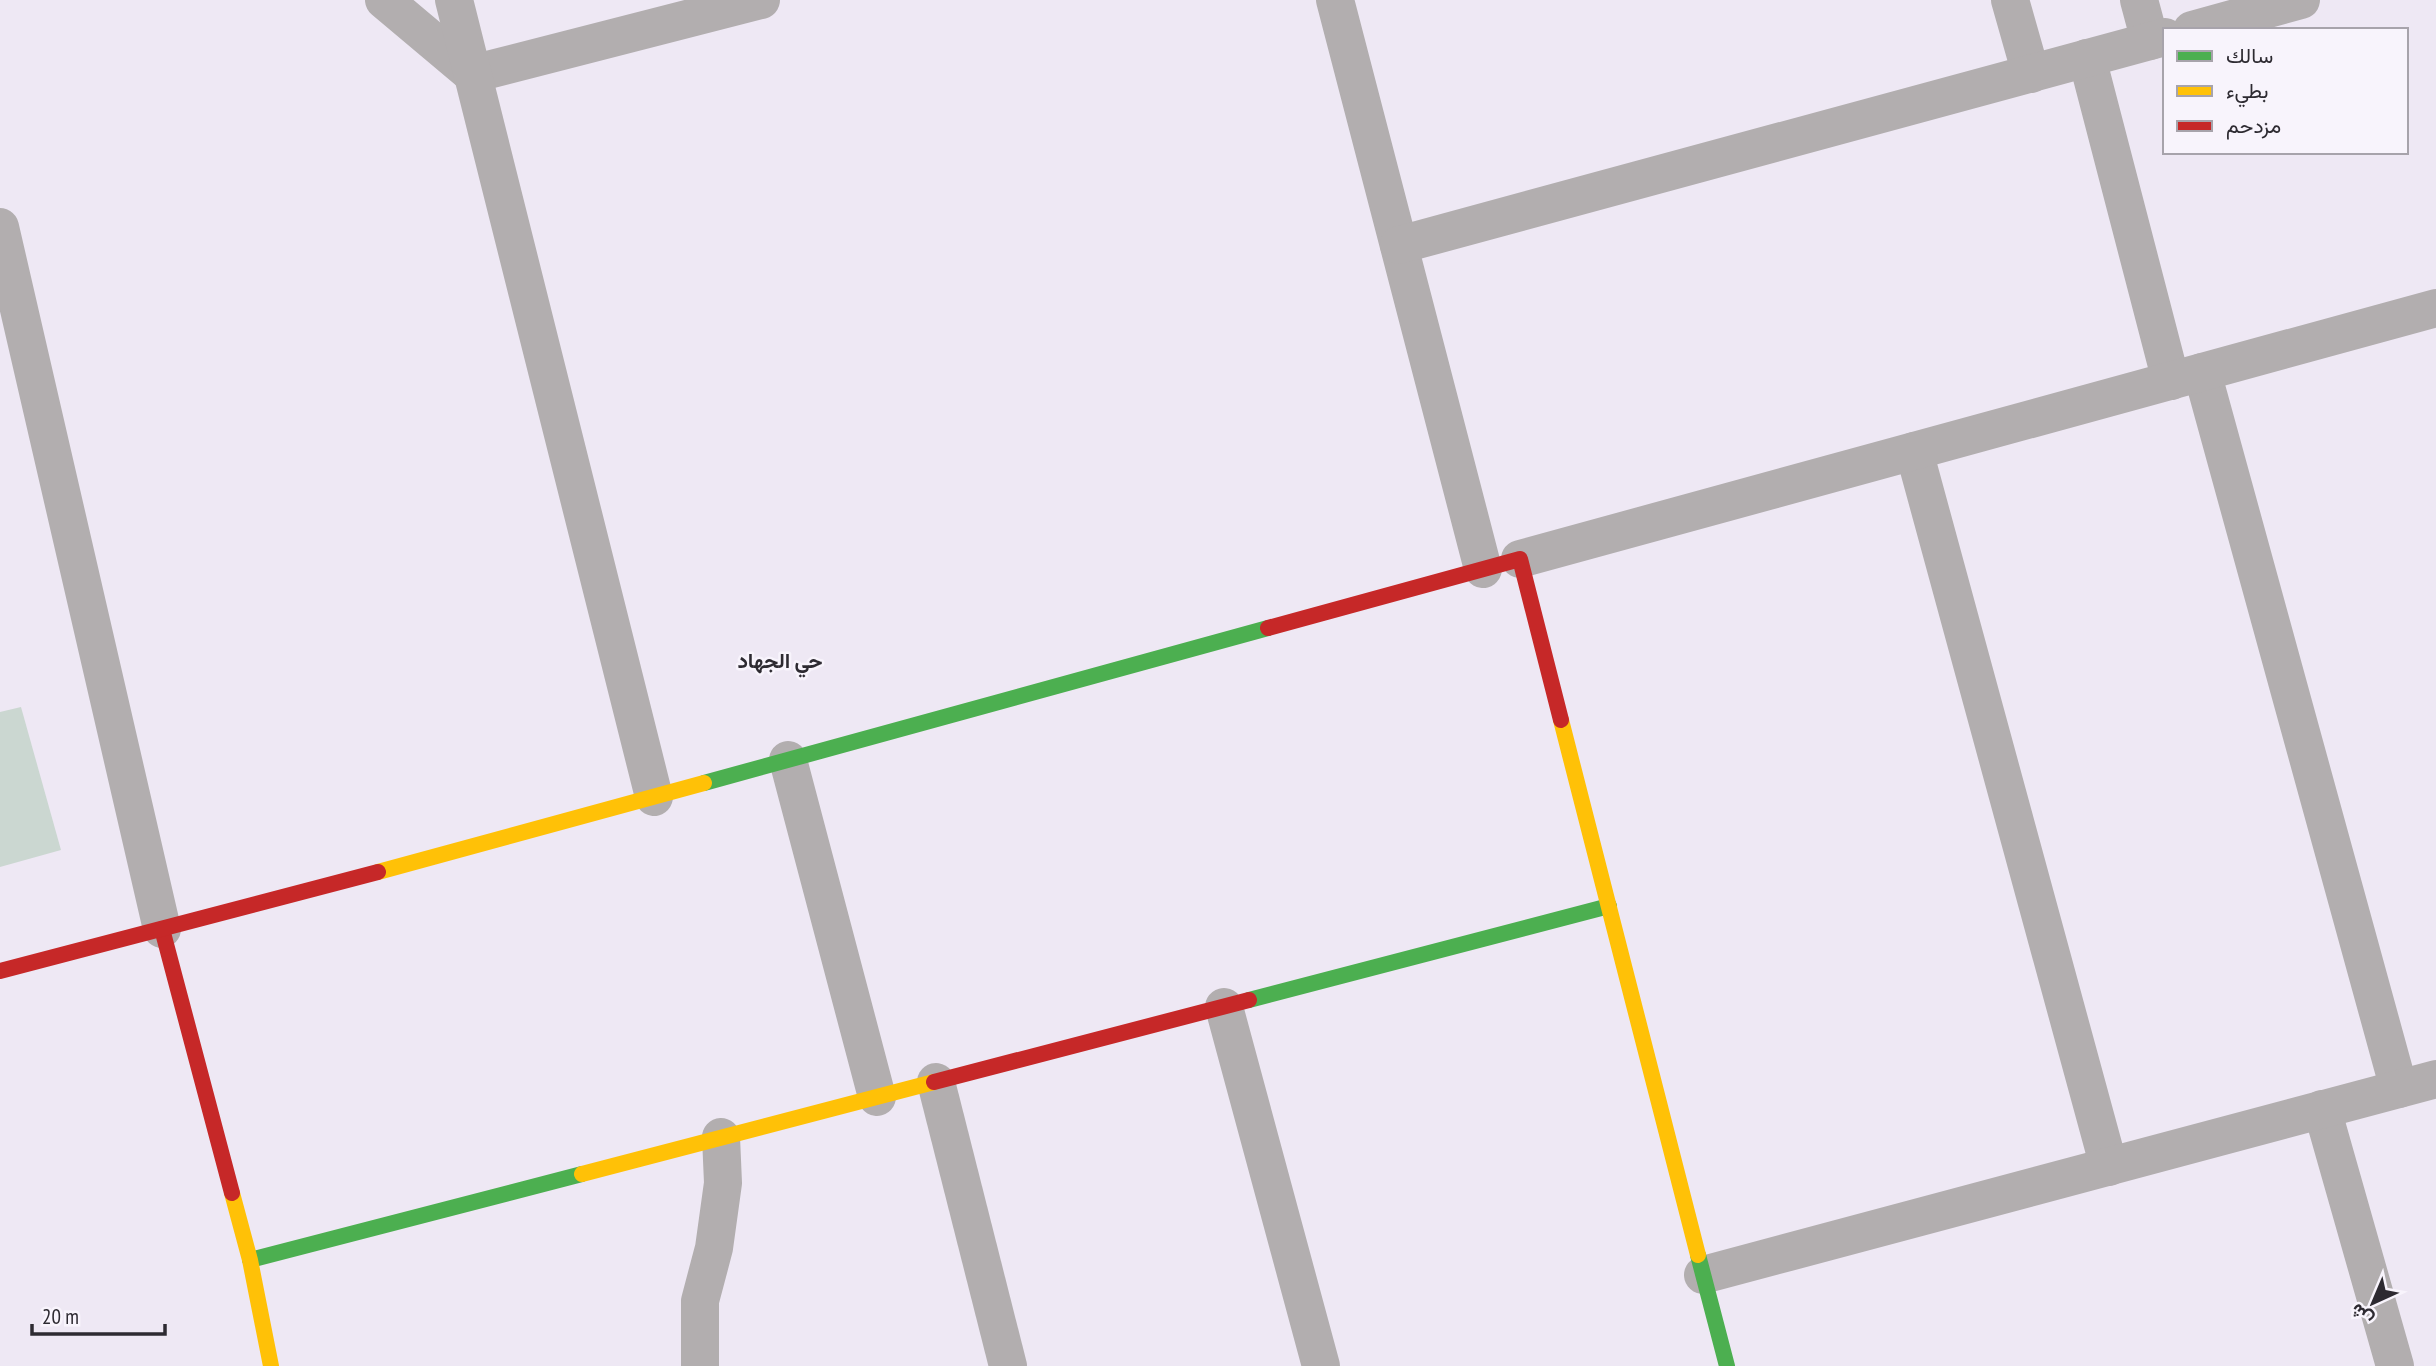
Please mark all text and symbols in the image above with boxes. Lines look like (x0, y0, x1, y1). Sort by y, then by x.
legend (2163, 28, 2408, 154)
text: سالك (2226, 42, 2273, 69)
text: بطيء (2226, 77, 2269, 108)
text: مزدحم (2226, 112, 2281, 140)
district label: حي الجهاد (737, 647, 823, 678)
north arrow (2338, 1268, 2408, 1338)
scale bar (32, 1292, 164, 1336)
text: ش (2345, 1299, 2378, 1332)
text: 20 m (42, 1303, 79, 1330)

